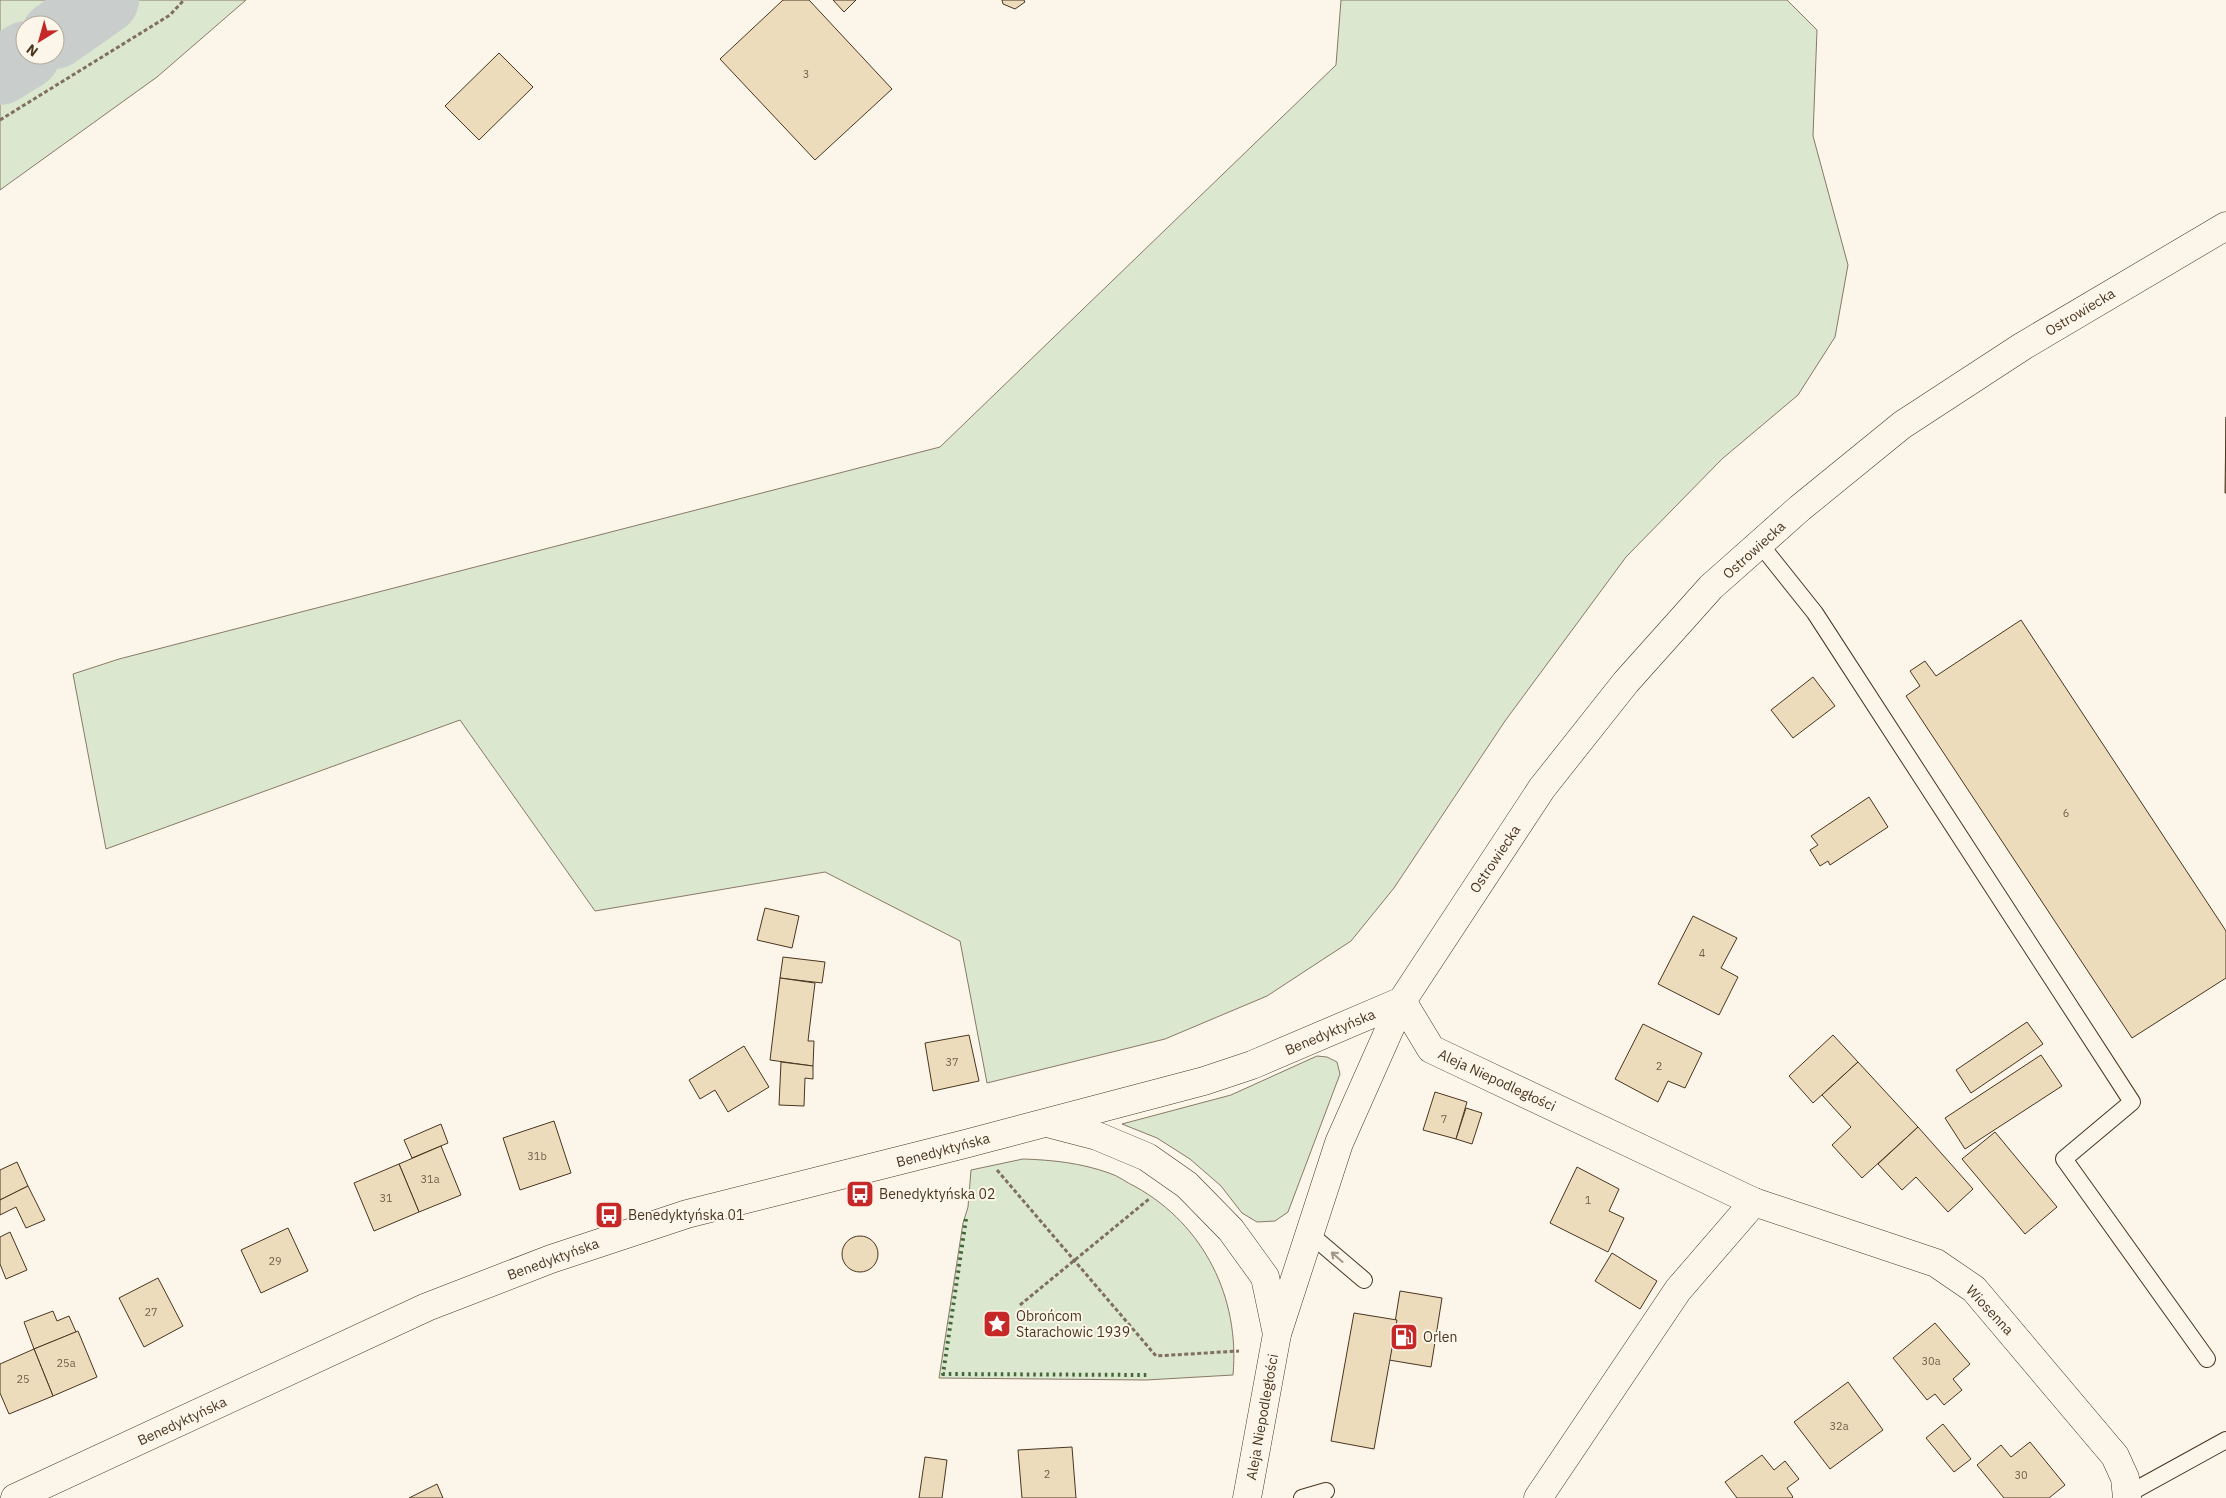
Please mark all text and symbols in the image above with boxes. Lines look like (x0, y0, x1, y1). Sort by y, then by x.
north arrow (15, 15, 65, 65)
text: N (23, 40, 42, 61)
house number: 3 (803, 67, 809, 81)
street label: Ostrowiecka (2042, 284, 2119, 340)
street label: Ostrowiecka (1719, 517, 1789, 583)
house number: 6 (2063, 806, 2069, 820)
street label: Ostrowiecka (1466, 821, 1525, 896)
house number: 4 (1699, 946, 1706, 960)
street label: Benedyktyńska (1282, 1005, 1378, 1059)
street label: Aleja Niepodległości (1435, 1045, 1559, 1115)
house number: 37 (945, 1055, 959, 1069)
house number: 2 (1656, 1059, 1662, 1073)
house number: 7 (1441, 1112, 1447, 1126)
street label: Benedyktyńska (894, 1129, 992, 1171)
house number: 31b (527, 1149, 547, 1163)
house number: 31a (420, 1172, 440, 1186)
bus stop icon: Benedyktyńska 02 (845, 1179, 875, 1209)
place label: Benedyktyńska 02 (879, 1185, 995, 1203)
house number: 31 (379, 1191, 393, 1205)
house number: 1 (1585, 1193, 1592, 1207)
bus stop icon: Benedyktyńska 01 (594, 1200, 624, 1230)
place label: Benedyktyńska 01 (628, 1206, 744, 1224)
street label: Benedyktyńska (505, 1234, 602, 1284)
one-way arrow (1330, 1252, 1343, 1263)
house number: 29 (268, 1254, 282, 1268)
street label: Wiosenna (1962, 1281, 2018, 1339)
house number: 27 (144, 1305, 158, 1319)
place label: Obrońcom Starachowic 1939 (1016, 1307, 1130, 1341)
place icon: Obrońcom Starachowic 1939 (982, 1309, 1012, 1339)
fuel station icon: Orlen (1389, 1322, 1419, 1352)
place label: Orlen (1423, 1328, 1458, 1346)
street label: Aleja Niepodległości (1242, 1352, 1282, 1482)
house number: 30a (1921, 1354, 1941, 1368)
house number: 25a (56, 1356, 76, 1370)
house number: 25 (16, 1372, 30, 1386)
street label: Benedyktyńska (135, 1392, 230, 1449)
house number: 32a (1829, 1419, 1849, 1433)
house number: 2 (1044, 1467, 1050, 1481)
house number: 30 (2014, 1468, 2028, 1482)

